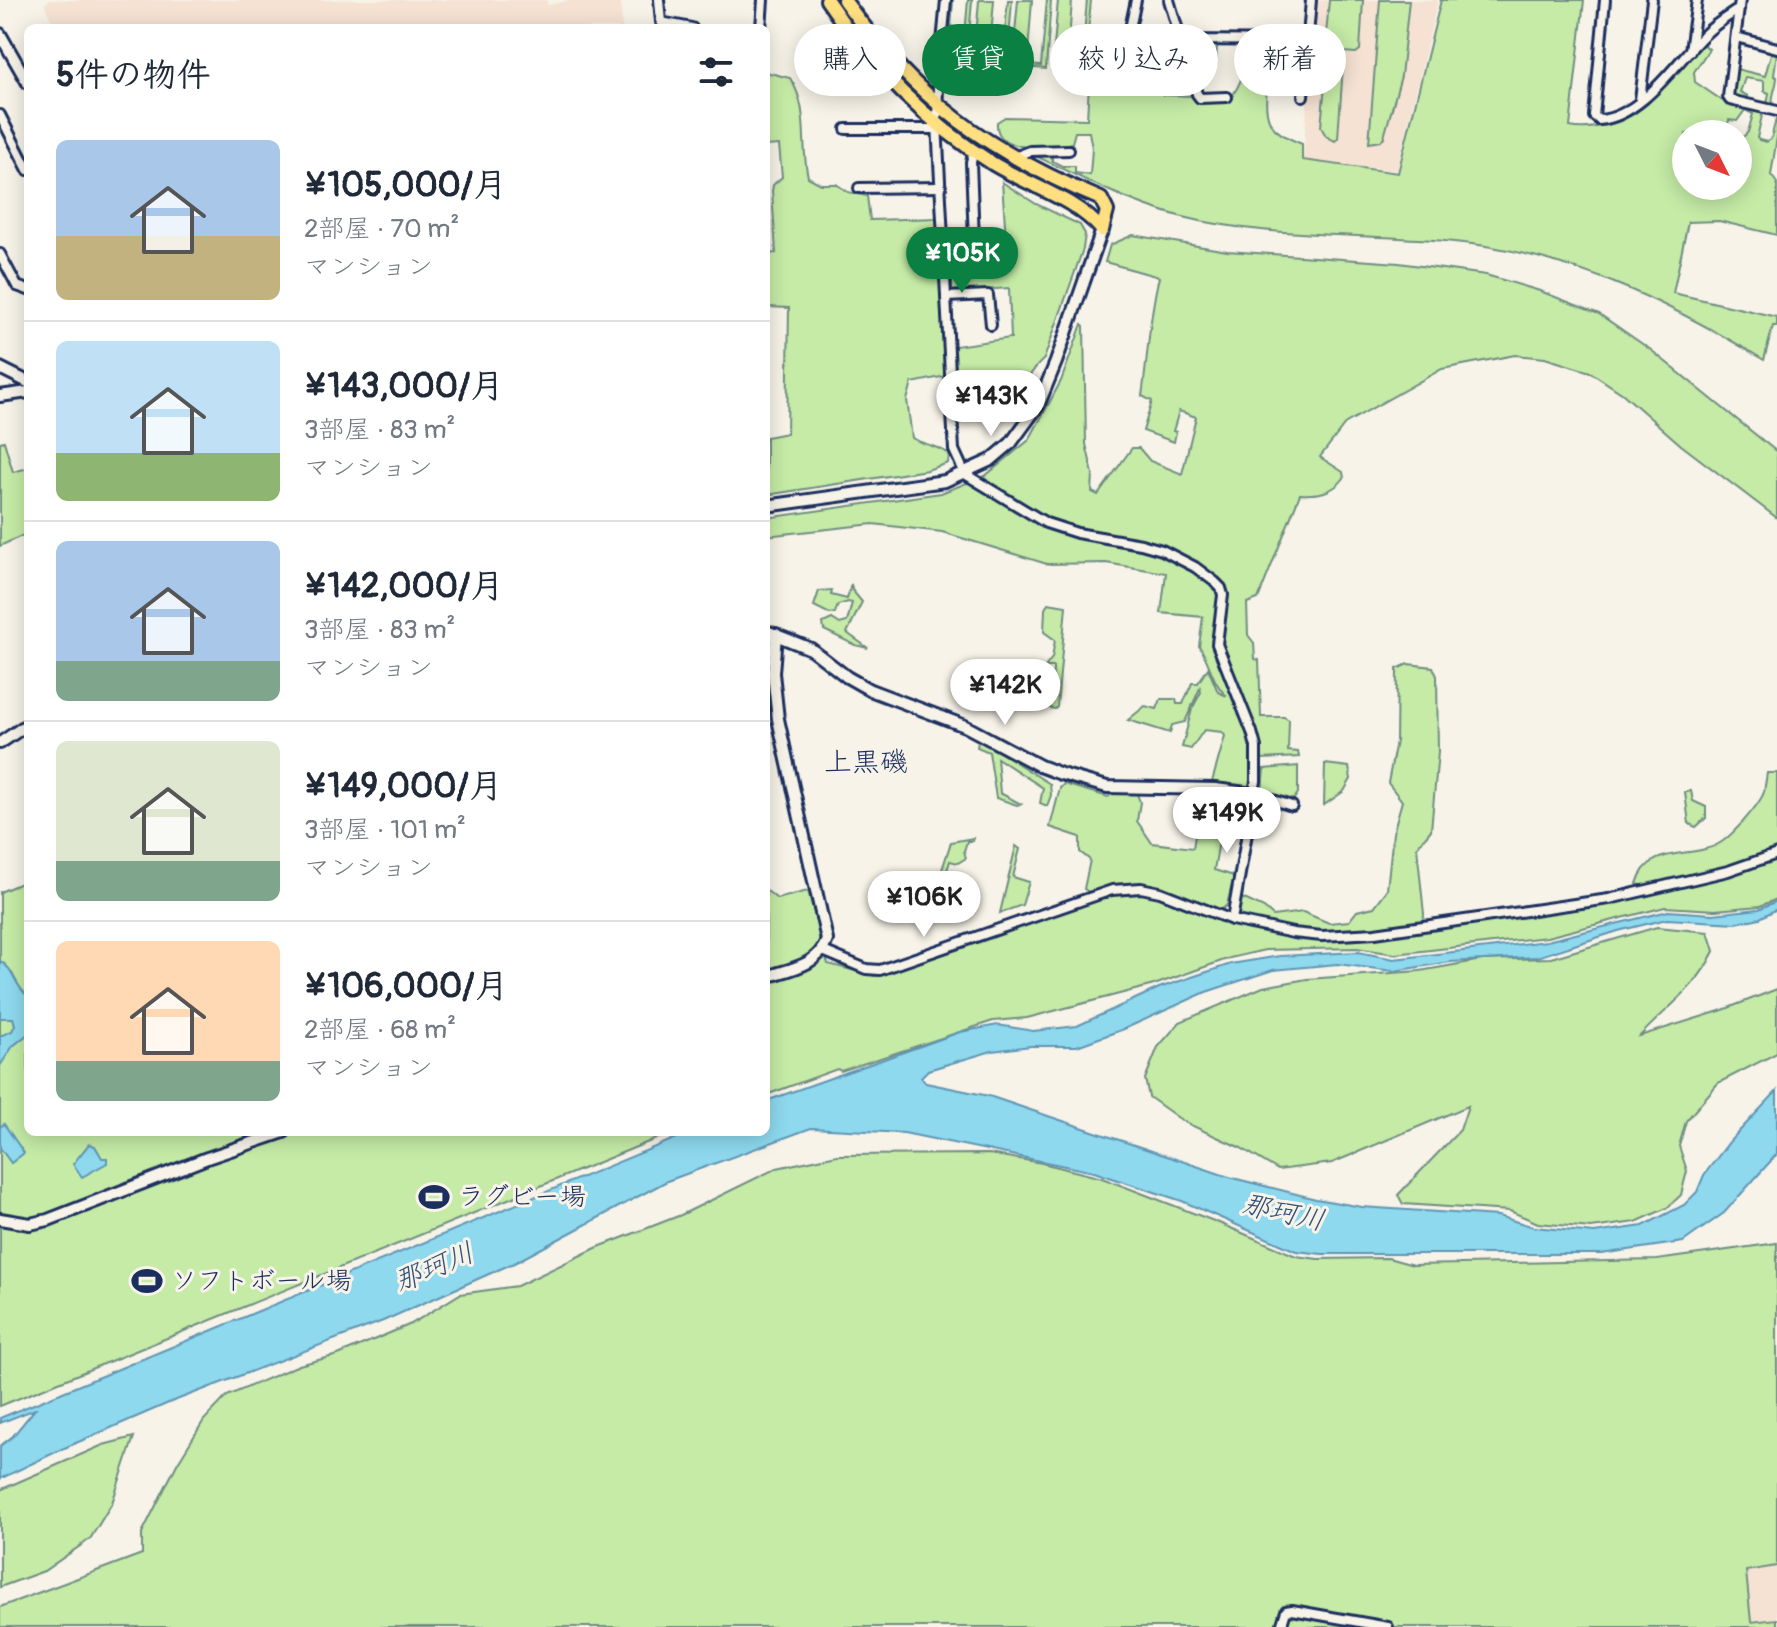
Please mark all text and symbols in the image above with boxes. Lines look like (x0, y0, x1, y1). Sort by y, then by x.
chip: 購入 (794, 24, 906, 96)
chip: 賃貸 (922, 24, 1034, 96)
chip: 絞り込み (1050, 24, 1218, 96)
chip: 新着 (1234, 24, 1346, 96)
icon: filters (694, 50, 738, 94)
text: 5件の物件 (56, 54, 210, 97)
north arrow (1672, 120, 1752, 200)
map controls (1672, 120, 1752, 200)
text: ¥105,000/月 (304, 164, 507, 207)
icon: home (120, 172, 216, 268)
text: 2部屋 · 70 m² (304, 213, 459, 245)
pin: ¥105K (906, 227, 1018, 295)
text: ¥105K (924, 237, 1000, 269)
text: マンション (304, 251, 433, 283)
text: ¥143,000/月 (304, 365, 504, 408)
pin: ¥143K (935, 370, 1047, 438)
icon: home (120, 373, 216, 469)
text: ¥143K (954, 380, 1028, 412)
text: 3部屋 · 83 m² (304, 414, 455, 446)
text: マンション (304, 452, 433, 484)
text: ¥142,000/月 (304, 565, 504, 608)
icon: home (120, 573, 216, 669)
text: 3部屋 · 83 m² (304, 614, 455, 646)
text: マンション (304, 652, 433, 684)
pin: ¥142K (949, 659, 1061, 727)
text: ¥142K (968, 669, 1042, 701)
district label: 上黒磯 (824, 745, 908, 780)
text: ¥149,000/月 (304, 765, 503, 808)
icon: home (120, 773, 216, 869)
pin: ¥149K (1171, 787, 1283, 855)
text: ¥149K (1191, 797, 1263, 829)
text: 3部屋 · 101 m² (304, 814, 466, 846)
text: マンション (304, 852, 433, 884)
pin: ¥106K (868, 871, 980, 939)
text: ¥106K (886, 881, 962, 913)
text: ¥106,000/月 (304, 965, 508, 1008)
icon: home (120, 973, 216, 1069)
text: 2部屋 · 68 m² (304, 1014, 456, 1046)
text: マンション (304, 1052, 433, 1084)
sports icon: ラグビー場 (417, 1180, 451, 1214)
place label: ラグビー場 (458, 1181, 586, 1213)
water label: 那珂川 (1238, 1187, 1328, 1239)
water label: 那珂川 (388, 1235, 480, 1301)
sports icon: ソフトボール場 (130, 1264, 164, 1298)
place label: ソフトボール場 (171, 1265, 351, 1297)

